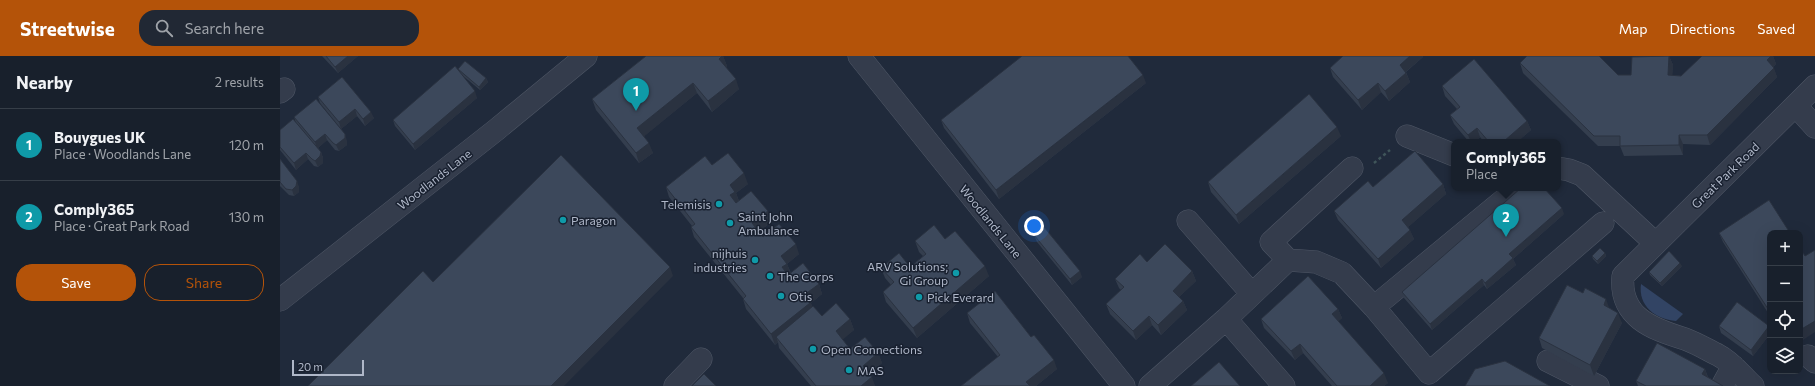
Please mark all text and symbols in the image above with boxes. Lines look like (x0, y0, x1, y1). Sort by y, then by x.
search box (139, 10, 419, 46)
text: Streetwise (20, 17, 115, 40)
icon: search (153, 17, 175, 39)
text: Search here (185, 19, 264, 37)
text: Map (1619, 20, 1648, 37)
text: Directions (1670, 20, 1735, 37)
text: Saved (1757, 20, 1795, 37)
text: Nearby (16, 72, 73, 93)
text: 2 results (215, 74, 264, 90)
pin: 1 (623, 78, 649, 111)
text: Bouygues UK (54, 128, 145, 146)
text: 1 (26, 137, 32, 153)
text: 120 m (229, 137, 264, 153)
popup (1451, 139, 1561, 191)
street label: Great Park Road (1688, 139, 1762, 211)
text: Place · Woodlands Lane (54, 146, 191, 162)
street label: Woodlands Lane (394, 146, 474, 212)
text: Comply365 (1466, 148, 1546, 166)
text: Place (1466, 166, 1497, 182)
street label: Woodlands Lane (957, 182, 1025, 260)
place label: Telemisis (661, 197, 711, 211)
marker: Telemisis (714, 199, 724, 209)
text: Comply365 (54, 200, 134, 218)
pin: 2 (1493, 204, 1519, 237)
text: 2 (25, 209, 33, 225)
text: 130 m (229, 209, 264, 225)
place label: Saint John Ambulance (738, 209, 799, 237)
place label: Paragon (571, 213, 616, 227)
marker: Paragon (558, 215, 568, 225)
your location (1024, 216, 1044, 236)
text: Place · Great Park Road (54, 218, 190, 234)
marker: Saint John Ambulance (725, 218, 735, 228)
map controls (1767, 230, 1803, 374)
button: + (1767, 230, 1803, 266)
place label: nijhuis industries (693, 246, 747, 274)
marker: nijhuis industries (750, 255, 760, 265)
place label: ARV Solutions; Gi Group (867, 259, 948, 287)
button: Save (16, 264, 136, 301)
button: Share (144, 264, 264, 301)
button: − (1767, 266, 1803, 302)
marker: ARV Solutions; Gi Group (951, 268, 961, 278)
place label: The Corps (778, 269, 834, 283)
marker: The Corps (765, 271, 775, 281)
place label: Otis (789, 289, 812, 303)
place label: Pick Everard (927, 290, 994, 304)
marker: Otis (776, 291, 786, 301)
marker: Pick Everard (914, 292, 924, 302)
button: locate (1767, 302, 1803, 338)
button: layers (1767, 338, 1803, 374)
place label: Open Connections (821, 342, 922, 356)
marker: Open Connections (808, 344, 818, 354)
scale bar (292, 358, 364, 377)
text: 20 m (298, 360, 323, 373)
place label: MAS (857, 363, 884, 377)
marker: MAS (844, 365, 854, 375)

